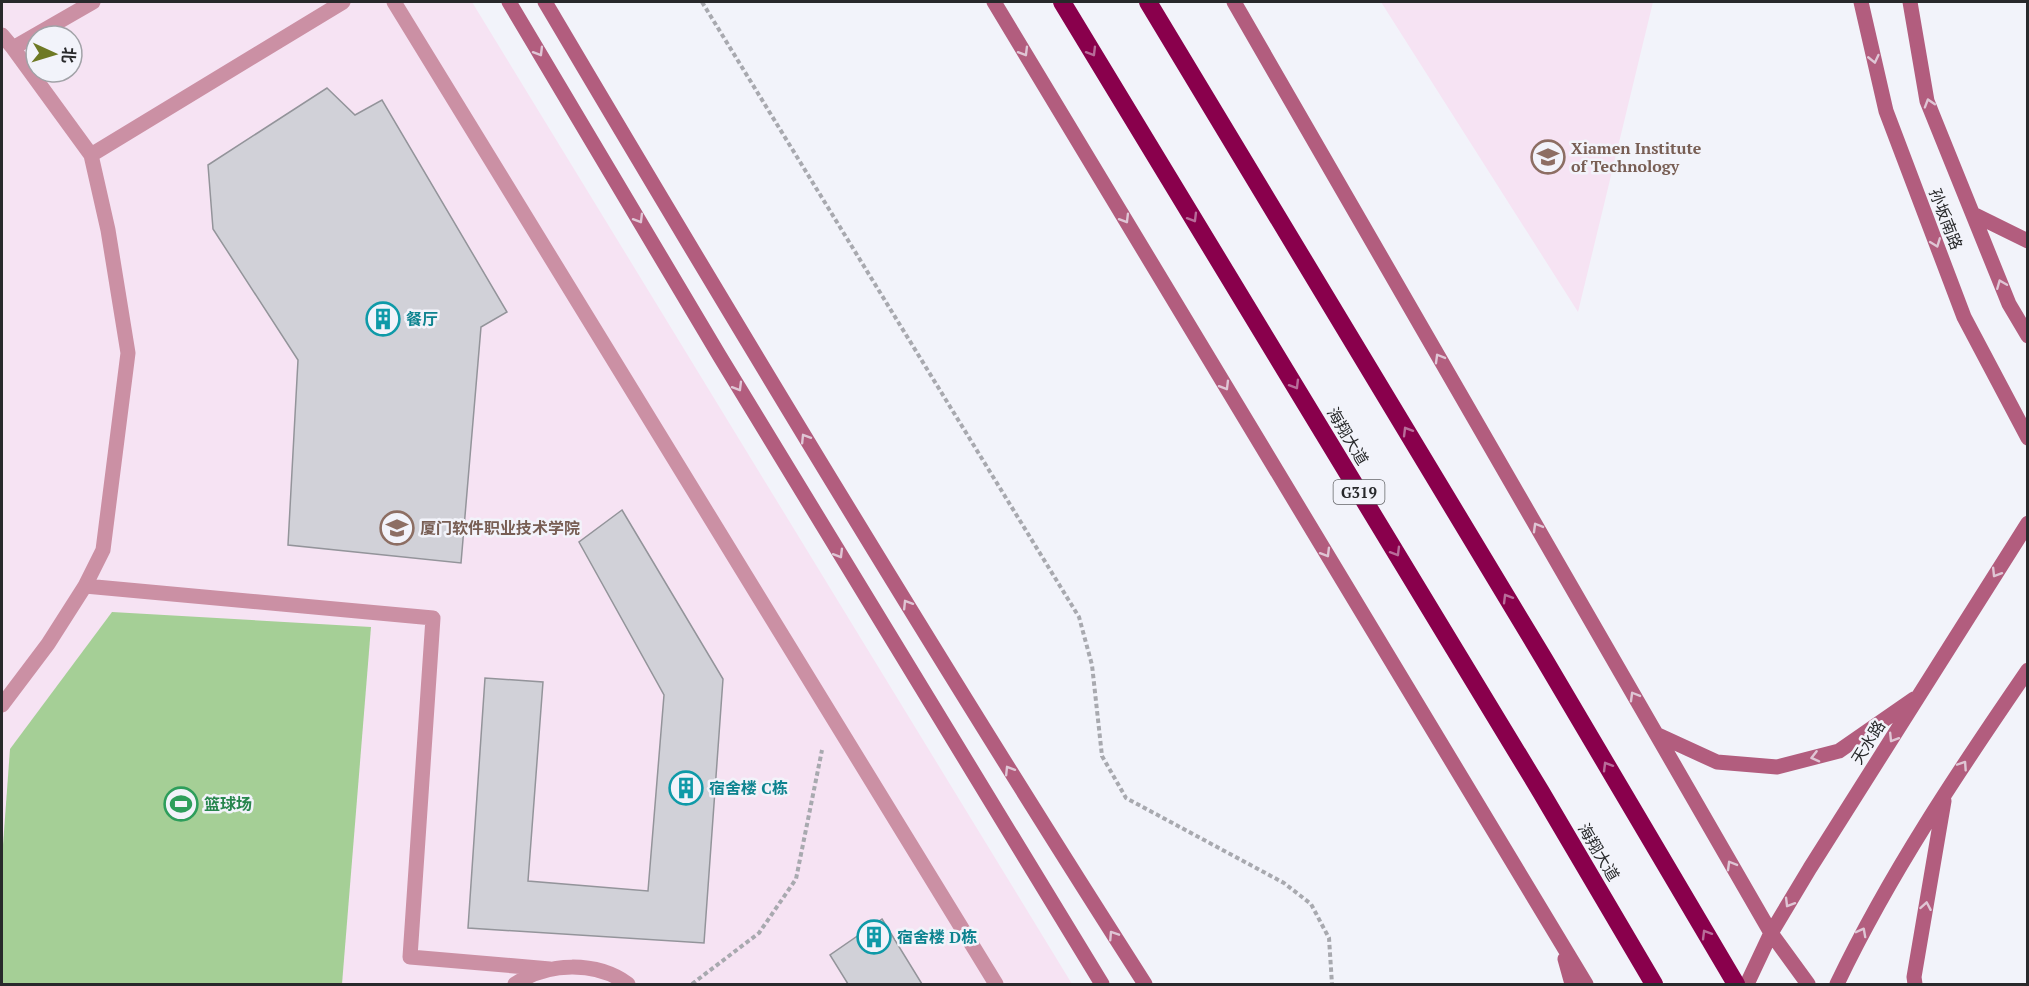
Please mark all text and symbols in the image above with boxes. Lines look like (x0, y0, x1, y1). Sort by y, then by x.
north arrow (24, 24, 84, 84)
text: 北 (57, 46, 80, 64)
one-way arrow (532, 46, 543, 56)
one-way arrow (1016, 46, 1028, 56)
one-way arrow (1085, 46, 1097, 56)
one-way arrow (1866, 53, 1879, 63)
one-way arrow (1924, 98, 1936, 109)
place label: Xiamen Institute of Technology (1571, 137, 1702, 177)
school or university icon: Xiamen Institute of Technology (1530, 139, 1566, 175)
street label: 孙坂南路 (1924, 185, 1968, 253)
one-way arrow (1186, 212, 1198, 222)
one-way arrow (631, 213, 643, 223)
one-way arrow (1117, 213, 1129, 223)
one-way arrow (1929, 237, 1941, 248)
one-way arrow (1996, 280, 2008, 291)
building icon: 餐厅 (365, 301, 401, 337)
place label: 餐厅 (406, 308, 438, 330)
one-way arrow (1435, 354, 1446, 364)
one-way arrow (1287, 379, 1299, 389)
one-way arrow (1218, 380, 1230, 390)
one-way arrow (731, 381, 743, 391)
street label: 海翔大道 (1322, 403, 1374, 469)
one-way arrow (1402, 427, 1414, 437)
one-way arrow (801, 434, 813, 444)
road number: G319 (1334, 480, 1384, 504)
school or university icon: 厦门软件职业技术学院 (379, 510, 415, 546)
place label: 厦门软件职业技术学院 (420, 517, 580, 539)
one-way arrow (1532, 523, 1544, 533)
one-way arrow (1388, 546, 1400, 556)
one-way arrow (1318, 547, 1330, 557)
one-way arrow (832, 548, 843, 558)
one-way arrow (1992, 567, 2004, 577)
one-way arrow (1504, 594, 1515, 605)
one-way arrow (903, 600, 915, 610)
one-way arrow (1630, 692, 1641, 702)
street label: 天水路 (1846, 716, 1890, 768)
one-way arrow (1888, 732, 1900, 742)
one-way arrow (1811, 749, 1821, 762)
one-way arrow (1956, 760, 1967, 771)
one-way arrow (1603, 762, 1614, 772)
one-way arrow (1005, 766, 1017, 776)
building icon: 宿舍楼 C栋 (668, 770, 704, 806)
place label: 宿舍楼 C栋 (709, 777, 788, 799)
sports icon: 篮球场 (163, 786, 199, 822)
place label: 篮球场 (204, 793, 252, 815)
street label: 海翔大道 (1573, 819, 1625, 885)
one-way arrow (1727, 861, 1739, 871)
one-way arrow (1785, 897, 1797, 907)
one-way arrow (1919, 901, 1932, 911)
building icon: 宿舍楼 D栋 (856, 919, 892, 955)
place label: 宿舍楼 D栋 (897, 926, 977, 948)
one-way arrow (1855, 927, 1867, 938)
one-way arrow (1702, 930, 1713, 940)
one-way arrow (1109, 931, 1120, 942)

